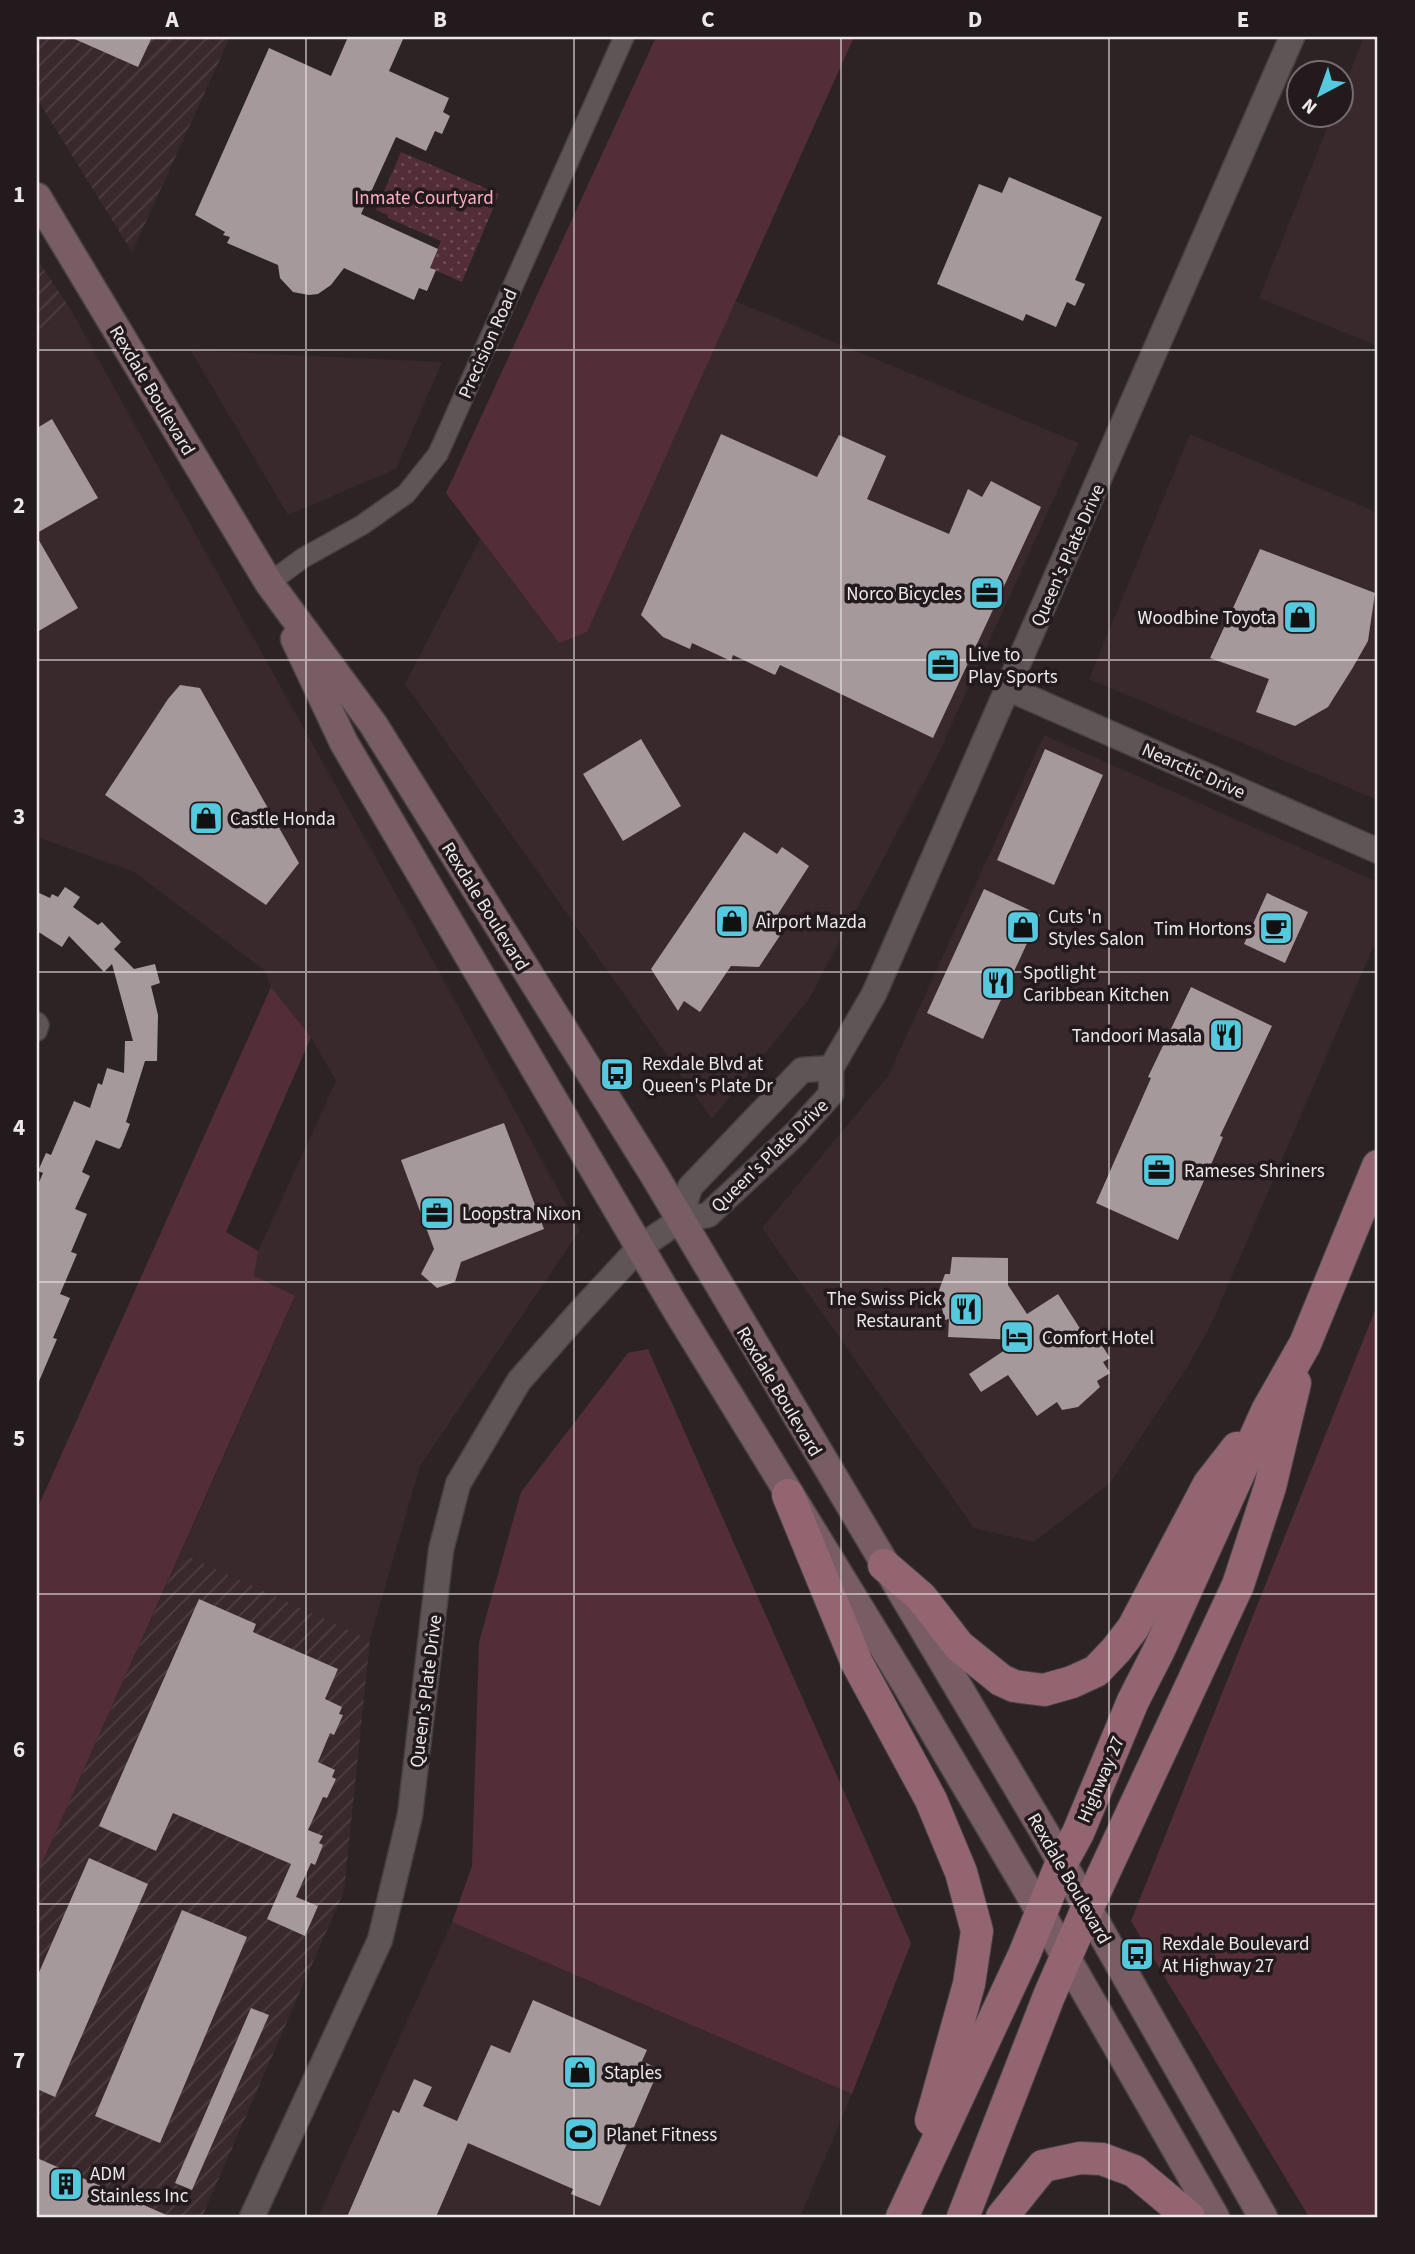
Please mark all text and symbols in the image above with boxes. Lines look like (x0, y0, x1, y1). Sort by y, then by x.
text: A (164, 3, 179, 36)
text: B (433, 3, 447, 36)
text: C (701, 3, 715, 36)
text: D (968, 3, 982, 36)
text: E (1237, 3, 1249, 36)
north arrow (1286, 60, 1356, 130)
text: N (1296, 91, 1323, 120)
text: 1 (13, 178, 25, 211)
park label: Inmate Courtyard (354, 185, 494, 212)
street label: Precision Road (452, 284, 525, 403)
street label: Rexdale Boulevard (102, 321, 201, 461)
street label: Queen's Plate Drive (1025, 480, 1112, 631)
text: 2 (13, 489, 25, 522)
office icon: Norco Bicycles (968, 574, 1006, 612)
place label: Norco Bicycles (846, 581, 962, 608)
shop icon: Woodbine Toyota (1281, 598, 1319, 636)
place label: Woodbine Toyota (1138, 605, 1276, 632)
place label: Live to Play Sports (968, 642, 1058, 691)
office icon: Live to Play Sports (924, 646, 962, 684)
street label: Nearctic Drive (1137, 737, 1249, 806)
shop icon: Castle Honda (187, 799, 225, 837)
text: 3 (13, 800, 25, 833)
place label: Castle Honda (230, 806, 336, 833)
street label: Rexdale Boulevard (434, 837, 535, 976)
shop icon: Airport Mazda (713, 902, 751, 940)
place label: Cuts 'n Styles Salon (1048, 904, 1144, 953)
shop icon: Cuts 'n Styles Salon (1004, 908, 1042, 946)
place label: Airport Mazda (756, 909, 867, 936)
cafe icon: Tim Hortons (1257, 909, 1295, 947)
place label: Tim Hortons (1153, 916, 1252, 943)
place label: Spotlight Caribbean Kitchen (1023, 960, 1169, 1009)
restaurant icon: Spotlight Caribbean Kitchen (979, 964, 1017, 1002)
restaurant icon: Tandoori Masala (1207, 1016, 1245, 1054)
place label: Tandoori Masala (1072, 1023, 1202, 1050)
place label: Rexdale Blvd at Queen's Plate Dr (642, 1051, 773, 1100)
bus stop icon: Rexdale Blvd at Queen's Plate Dr (598, 1055, 636, 1093)
street label: Queen's Plate Drive (705, 1093, 835, 1219)
text: 4 (13, 1111, 25, 1144)
office icon: Rameses Shriners (1140, 1151, 1178, 1189)
place label: Rameses Shriners (1184, 1158, 1325, 1185)
office icon: Loopstra Nixon (418, 1194, 456, 1232)
place label: Loopstra Nixon (462, 1201, 581, 1228)
place label: The Swiss Pick Restaurant (827, 1286, 943, 1335)
restaurant icon: The Swiss Pick Restaurant (947, 1290, 985, 1328)
hotel icon: Comfort Hotel (998, 1318, 1036, 1356)
street label: Rexdale Boulevard (729, 1322, 828, 1462)
place label: Comfort Hotel (1042, 1325, 1154, 1352)
text: 5 (13, 1422, 25, 1455)
street label: Queen's Plate Drive (404, 1613, 449, 1769)
street label: Highway 27 (1071, 1732, 1132, 1827)
text: 6 (13, 1733, 25, 1766)
street label: Rexdale Boulevard (1020, 1808, 1117, 1949)
place label: Rexdale Boulevard At Highway 27 (1162, 1931, 1309, 1980)
bus stop icon: Rexdale Boulevard At Highway 27 (1118, 1935, 1156, 1973)
text: 7 (13, 2044, 25, 2077)
shop icon: Staples (561, 2053, 599, 2091)
place label: Staples (604, 2060, 662, 2087)
sports icon: Planet Fitness (562, 2115, 600, 2153)
place label: Planet Fitness (606, 2122, 717, 2149)
place label: ADM Stainless Inc (90, 2161, 189, 2210)
building icon: ADM Stainless Inc (47, 2165, 85, 2203)

